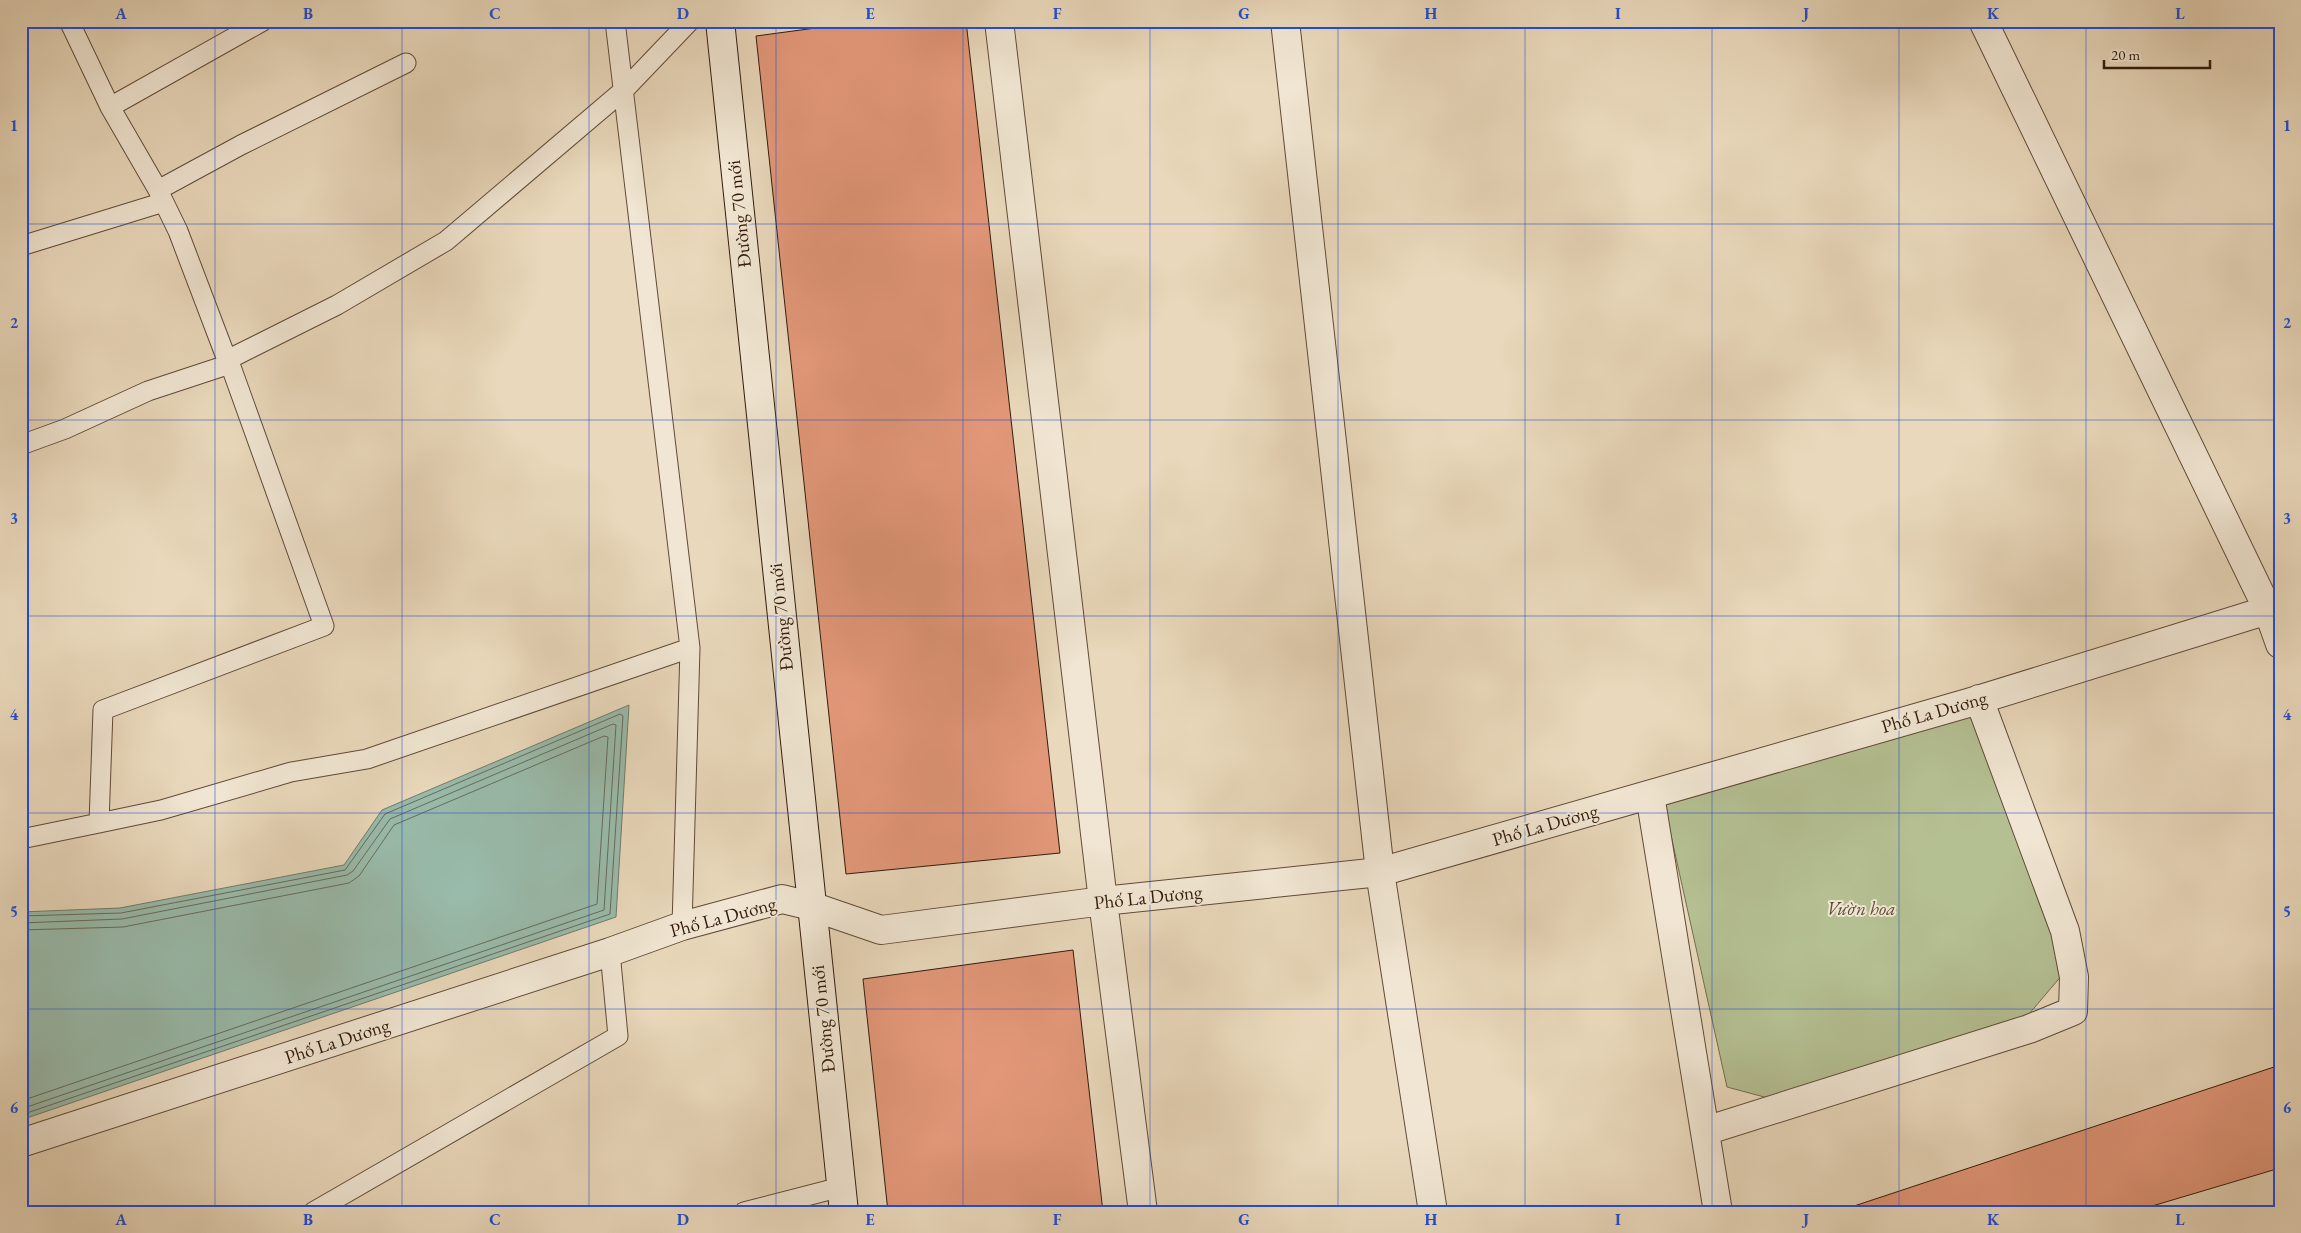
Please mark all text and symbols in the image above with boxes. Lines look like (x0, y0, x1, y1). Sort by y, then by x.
text: A (114, 3, 127, 24)
text: B (303, 3, 313, 24)
text: C (489, 3, 501, 24)
text: D (677, 3, 689, 24)
text: E (865, 3, 875, 24)
text: F (1053, 3, 1062, 24)
text: G (1238, 3, 1250, 24)
text: H (1425, 3, 1438, 24)
text: I (1615, 3, 1621, 24)
text: J (1801, 3, 1809, 24)
text: K (1987, 3, 2000, 24)
text: L (2175, 3, 2185, 24)
scale bar (2104, 38, 2210, 70)
text: 20 m (2111, 45, 2140, 64)
text: 1 (10, 115, 18, 136)
text: 1 (2283, 115, 2291, 136)
street label: Đường 70 mới (721, 159, 757, 269)
text: 2 (10, 312, 19, 333)
text: 2 (2283, 312, 2292, 333)
text: 3 (10, 508, 18, 529)
text: 3 (2283, 508, 2291, 529)
street label: Đường 70 mới (763, 562, 799, 672)
street label: Phố La Dương (1878, 685, 1990, 739)
text: 4 (10, 704, 19, 725)
text: 4 (2283, 704, 2292, 725)
street label: Phố La Dương (1489, 798, 1601, 852)
street label: Phố La Dương (1093, 879, 1204, 915)
street label: Phố La Dương (667, 891, 780, 943)
park label: Vườn hoa (1826, 896, 1896, 921)
text: 5 (10, 901, 18, 922)
text: 5 (2283, 901, 2291, 922)
street label: Đường 70 mới (805, 964, 841, 1074)
street label: Phố La Dương (281, 1012, 393, 1070)
text: 6 (10, 1097, 19, 1118)
text: 6 (2283, 1097, 2292, 1118)
text: A (114, 1209, 127, 1230)
text: B (303, 1209, 313, 1230)
text: C (489, 1209, 501, 1230)
text: D (677, 1209, 689, 1230)
text: E (865, 1209, 875, 1230)
text: F (1053, 1209, 1062, 1230)
text: G (1238, 1209, 1250, 1230)
text: H (1425, 1209, 1438, 1230)
text: I (1615, 1209, 1621, 1230)
text: J (1801, 1209, 1809, 1230)
text: K (1987, 1209, 2000, 1230)
text: L (2175, 1209, 2185, 1230)

